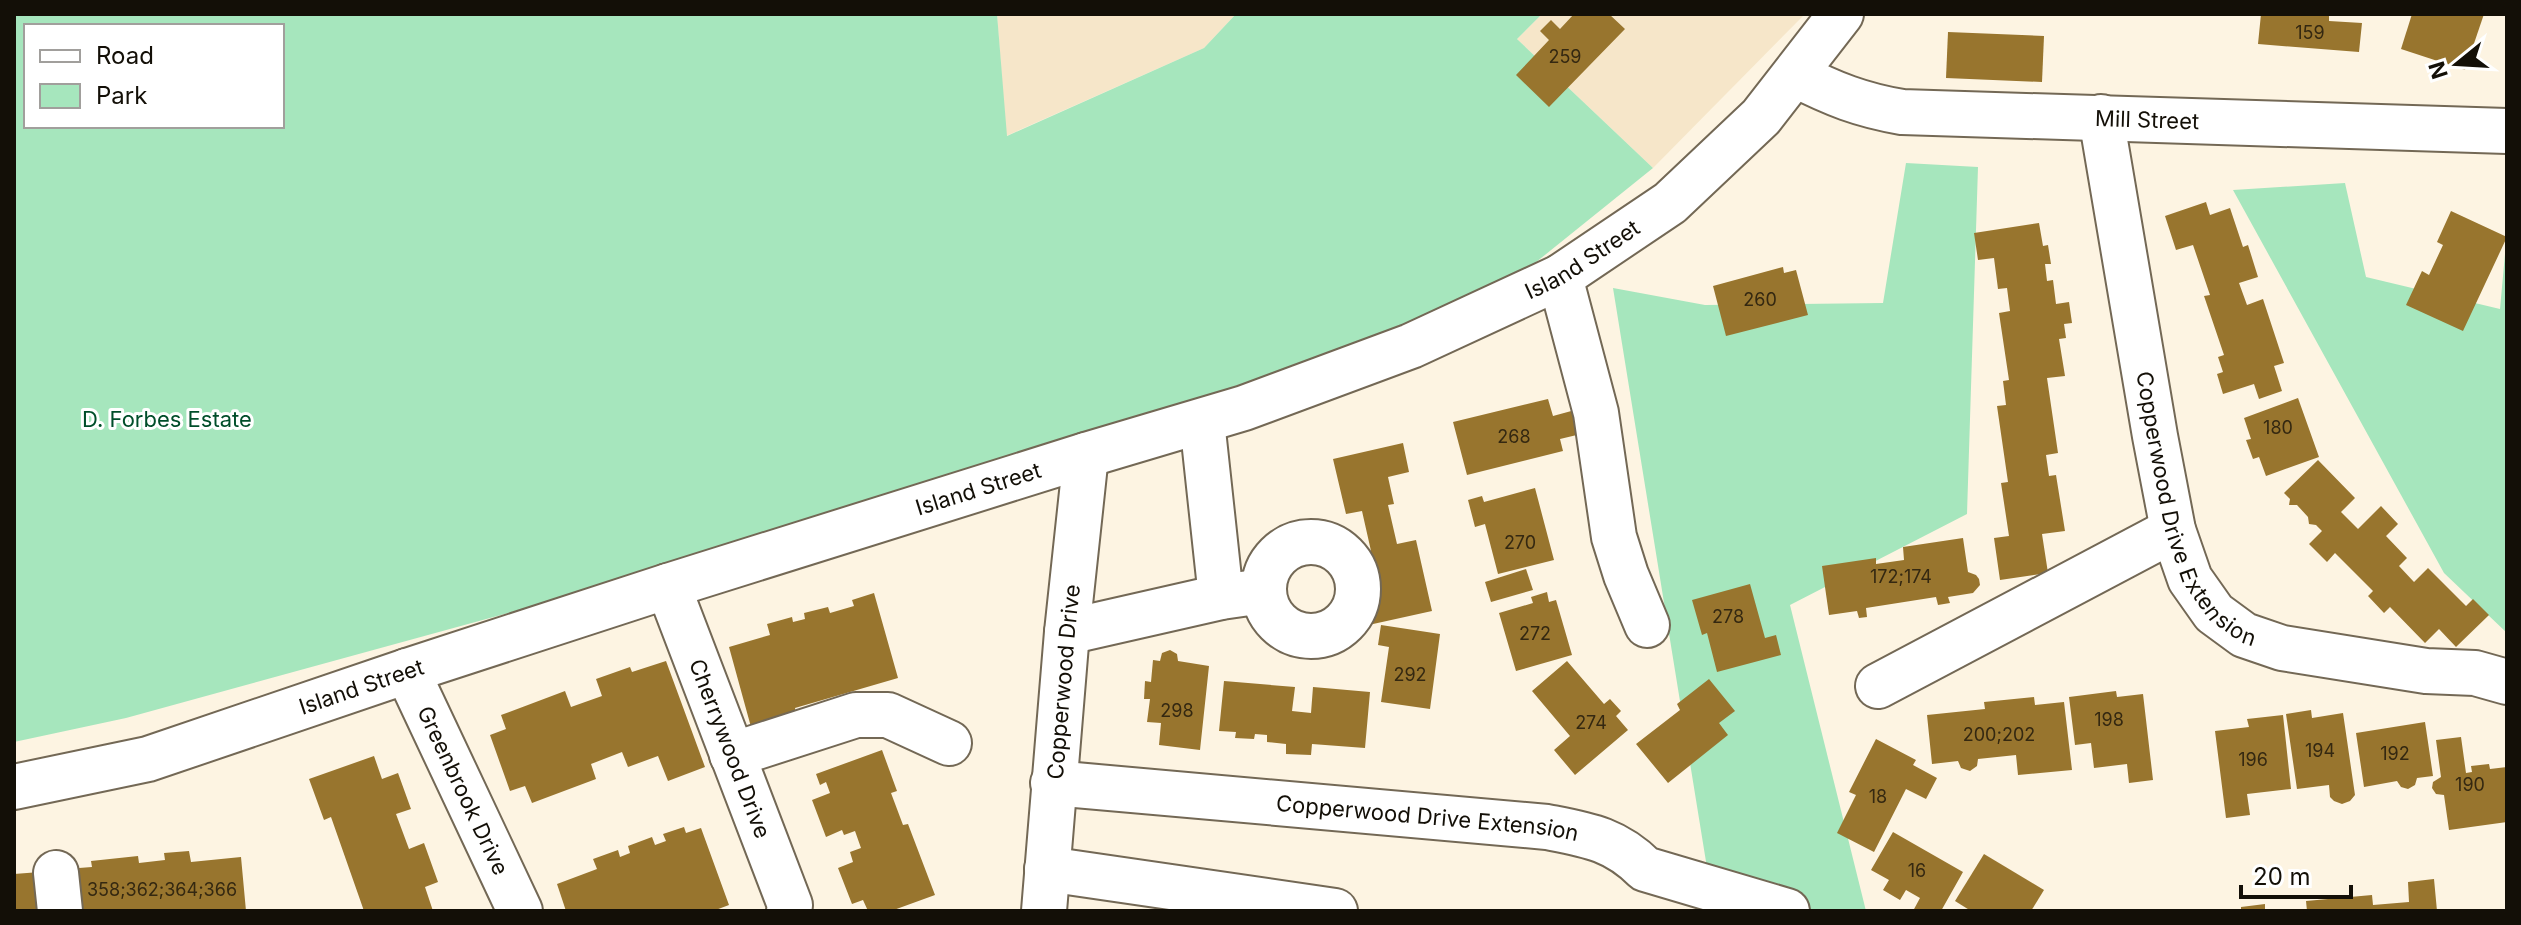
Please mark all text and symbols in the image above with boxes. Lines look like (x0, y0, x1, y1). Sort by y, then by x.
house number: 159 (2295, 22, 2325, 43)
legend (24, 24, 284, 128)
north arrow (2417, 24, 2497, 104)
text: Road (96, 41, 154, 70)
house number: 259 (1548, 46, 1582, 67)
text: N (2423, 58, 2453, 82)
text: Park (96, 81, 147, 110)
street label: Mill Street (2095, 105, 2200, 134)
street label: Island Street (1521, 214, 1644, 304)
house number: 260 (1743, 289, 1777, 310)
street label: Copperwood Drive Extension (2131, 369, 2259, 651)
park label: D. Forbes Estate (82, 406, 252, 432)
house number: 180 (2263, 417, 2293, 438)
house number: 268 (1497, 426, 1531, 447)
street label: Island Street (912, 457, 1044, 521)
house number: 270 (1504, 532, 1536, 553)
house number: 172;174 (1870, 566, 1932, 587)
street label: Copperwood Drive (1042, 583, 1085, 780)
house number: 278 (1712, 606, 1744, 627)
house number: 272 (1519, 623, 1551, 644)
street label: Island Street (295, 654, 427, 720)
street label: Cherrywood Drive (684, 655, 776, 842)
house number: 292 (1393, 664, 1427, 685)
house number: 298 (1160, 700, 1194, 721)
street label: Greenbrook Drive (412, 702, 514, 879)
house number: 198 (2094, 709, 2124, 730)
house number: 274 (1575, 712, 1607, 733)
house number: 200;202 (1963, 724, 2035, 745)
house number: 194 (2305, 740, 2335, 761)
house number: 192 (2380, 743, 2410, 764)
house number: 196 (2238, 749, 2268, 770)
house number: 190 (2455, 774, 2485, 795)
house number: 18 (1869, 786, 1887, 807)
street label: Copperwood Drive Extension (1275, 790, 1581, 846)
scale bar (2241, 849, 2351, 899)
house number: 16 (1908, 860, 1926, 881)
text: 20 m (2253, 862, 2311, 891)
house number: 358;362;364;366 (87, 879, 237, 900)

